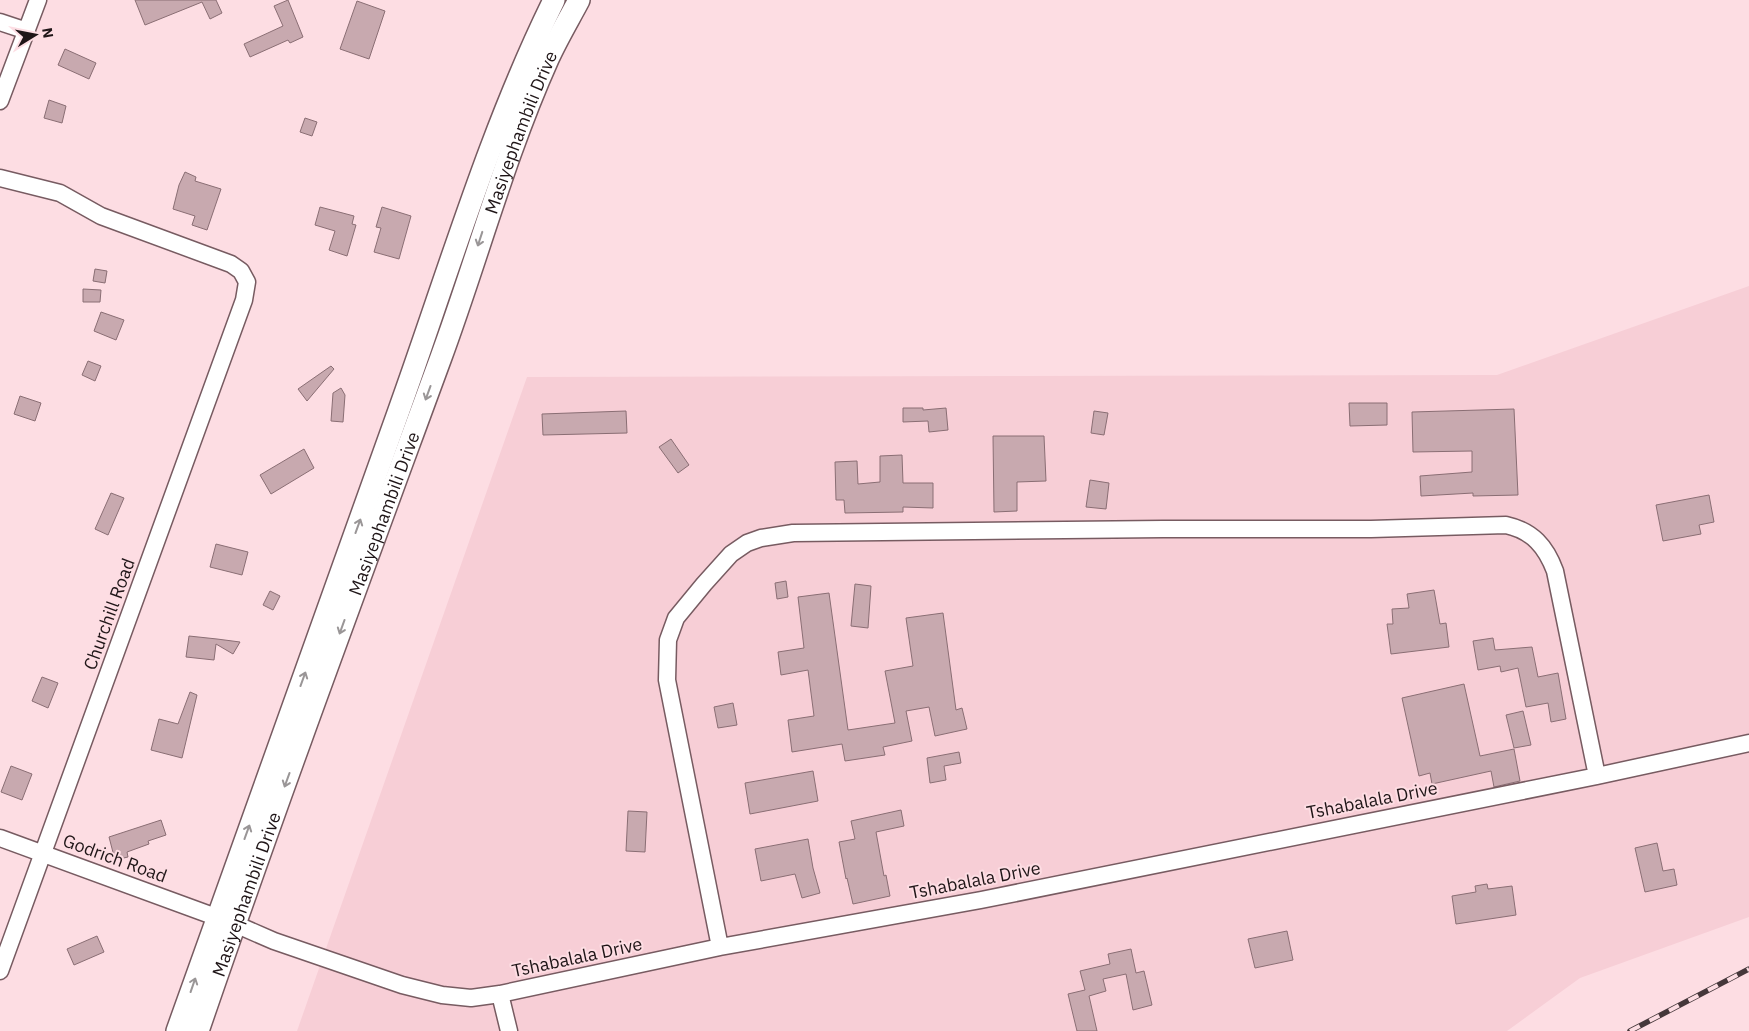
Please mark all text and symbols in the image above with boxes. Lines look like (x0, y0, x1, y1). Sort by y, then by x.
north arrow (10, 10, 60, 60)
text: N (38, 26, 58, 39)
street label: Masiyephambili Drive (479, 47, 562, 217)
one-way arrow (475, 230, 485, 246)
one-way arrow (423, 384, 432, 400)
street label: Masiyephambili Drive (343, 428, 424, 598)
one-way arrow (354, 519, 363, 535)
street label: Churchill Road (78, 555, 140, 673)
one-way arrow (337, 619, 346, 635)
one-way arrow (299, 672, 308, 687)
one-way arrow (282, 772, 291, 787)
street label: Tshabalala Drive (1305, 776, 1439, 824)
street label: Masiyephambili Drive (206, 809, 285, 979)
one-way arrow (243, 825, 252, 840)
street label: Godrich Road (60, 829, 170, 887)
street label: Tshabalala Drive (908, 856, 1042, 904)
street label: Tshabalala Drive (510, 932, 644, 982)
one-way arrow (188, 977, 198, 993)

